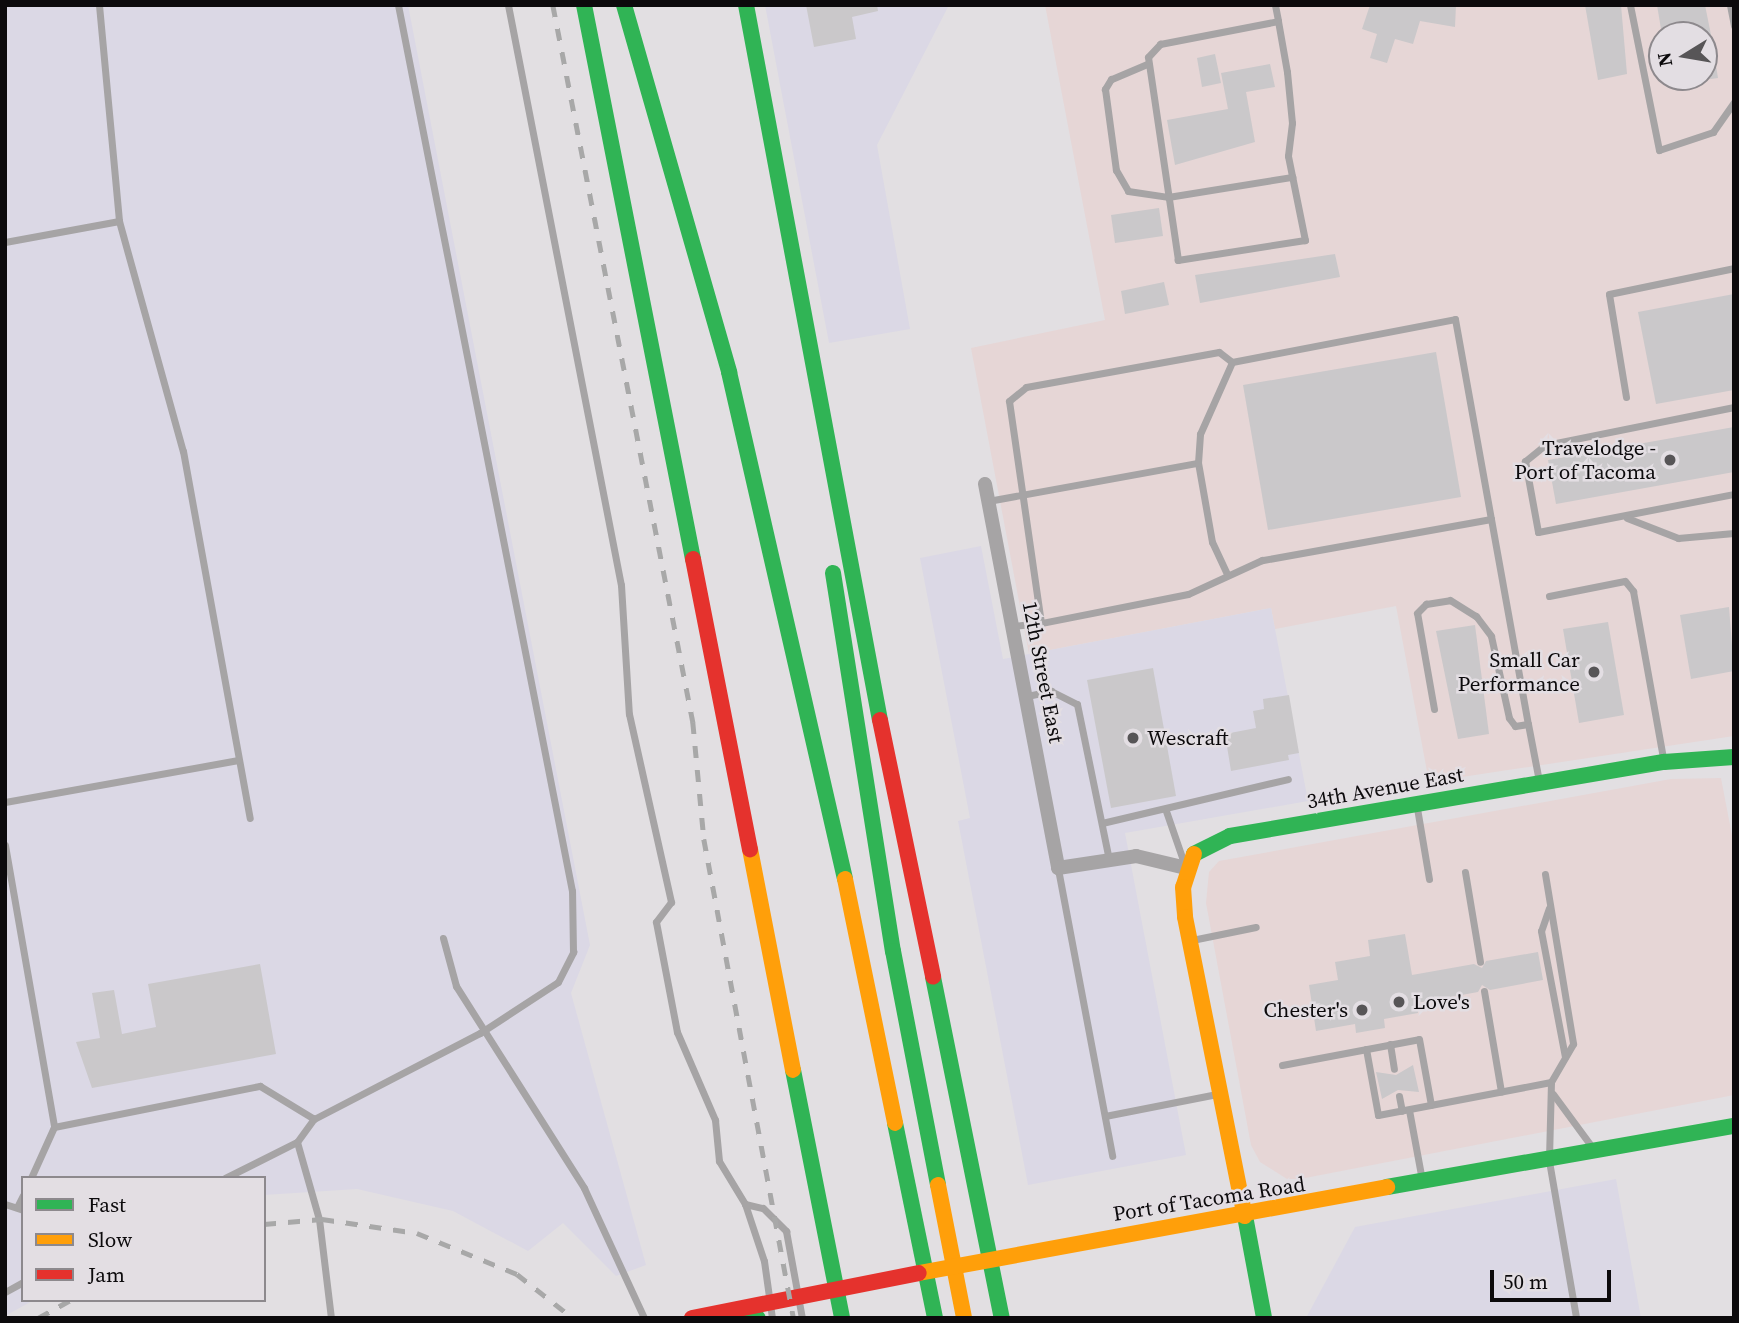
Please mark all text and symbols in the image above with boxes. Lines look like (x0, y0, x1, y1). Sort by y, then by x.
north arrow (1648, 21, 1718, 91)
text: N (1650, 50, 1678, 69)
place label: Travelodge - Port of Tacoma (1514, 435, 1656, 485)
marker: Travelodge - Port of Tacoma (1662, 452, 1678, 468)
street label: 12th Street East (1017, 599, 1069, 745)
place label: Small Car Performance (1458, 647, 1580, 697)
marker: Small Car Performance (1586, 664, 1602, 680)
place label: Wescraft (1147, 725, 1229, 751)
marker: Wescraft (1125, 730, 1141, 746)
street label: 34th Avenue East (1305, 762, 1465, 814)
place label: Love's (1413, 989, 1470, 1015)
marker: Love's (1391, 994, 1407, 1010)
place label: Chester's (1264, 997, 1348, 1023)
marker: Chester's (1354, 1002, 1370, 1018)
street label: Port of Tacoma Road (1111, 1171, 1307, 1227)
legend (21, 1176, 266, 1302)
text: Fast (88, 1190, 126, 1219)
text: Slow (88, 1225, 132, 1254)
scale bar (1494, 1256, 1615, 1300)
text: Jam (88, 1260, 125, 1289)
text: 50 m (1503, 1267, 1548, 1296)

